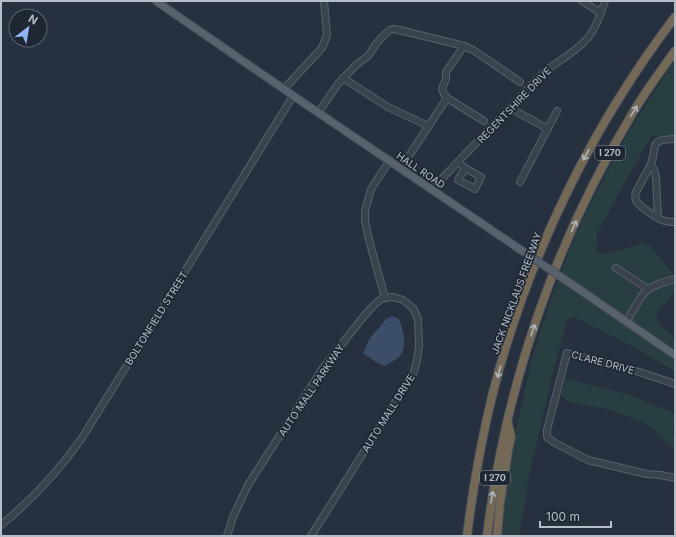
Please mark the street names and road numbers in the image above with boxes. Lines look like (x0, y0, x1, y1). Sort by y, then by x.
street label: REGENTSHIRE DRIVE (475, 65, 553, 145)
road number: I 270 (595, 146, 625, 160)
street label: HALL ROAD (394, 149, 448, 191)
street label: JACK NICKLAUS FREEWAY (488, 230, 544, 356)
street label: BOLTONFIELD STREET (122, 269, 190, 367)
street label: AUTO MALL PARKWAY (276, 341, 346, 438)
street label: CLARE DRIVE (570, 348, 636, 376)
street label: AUTO MALL DRIVE (359, 372, 417, 454)
road number: I 270 (480, 471, 510, 485)

